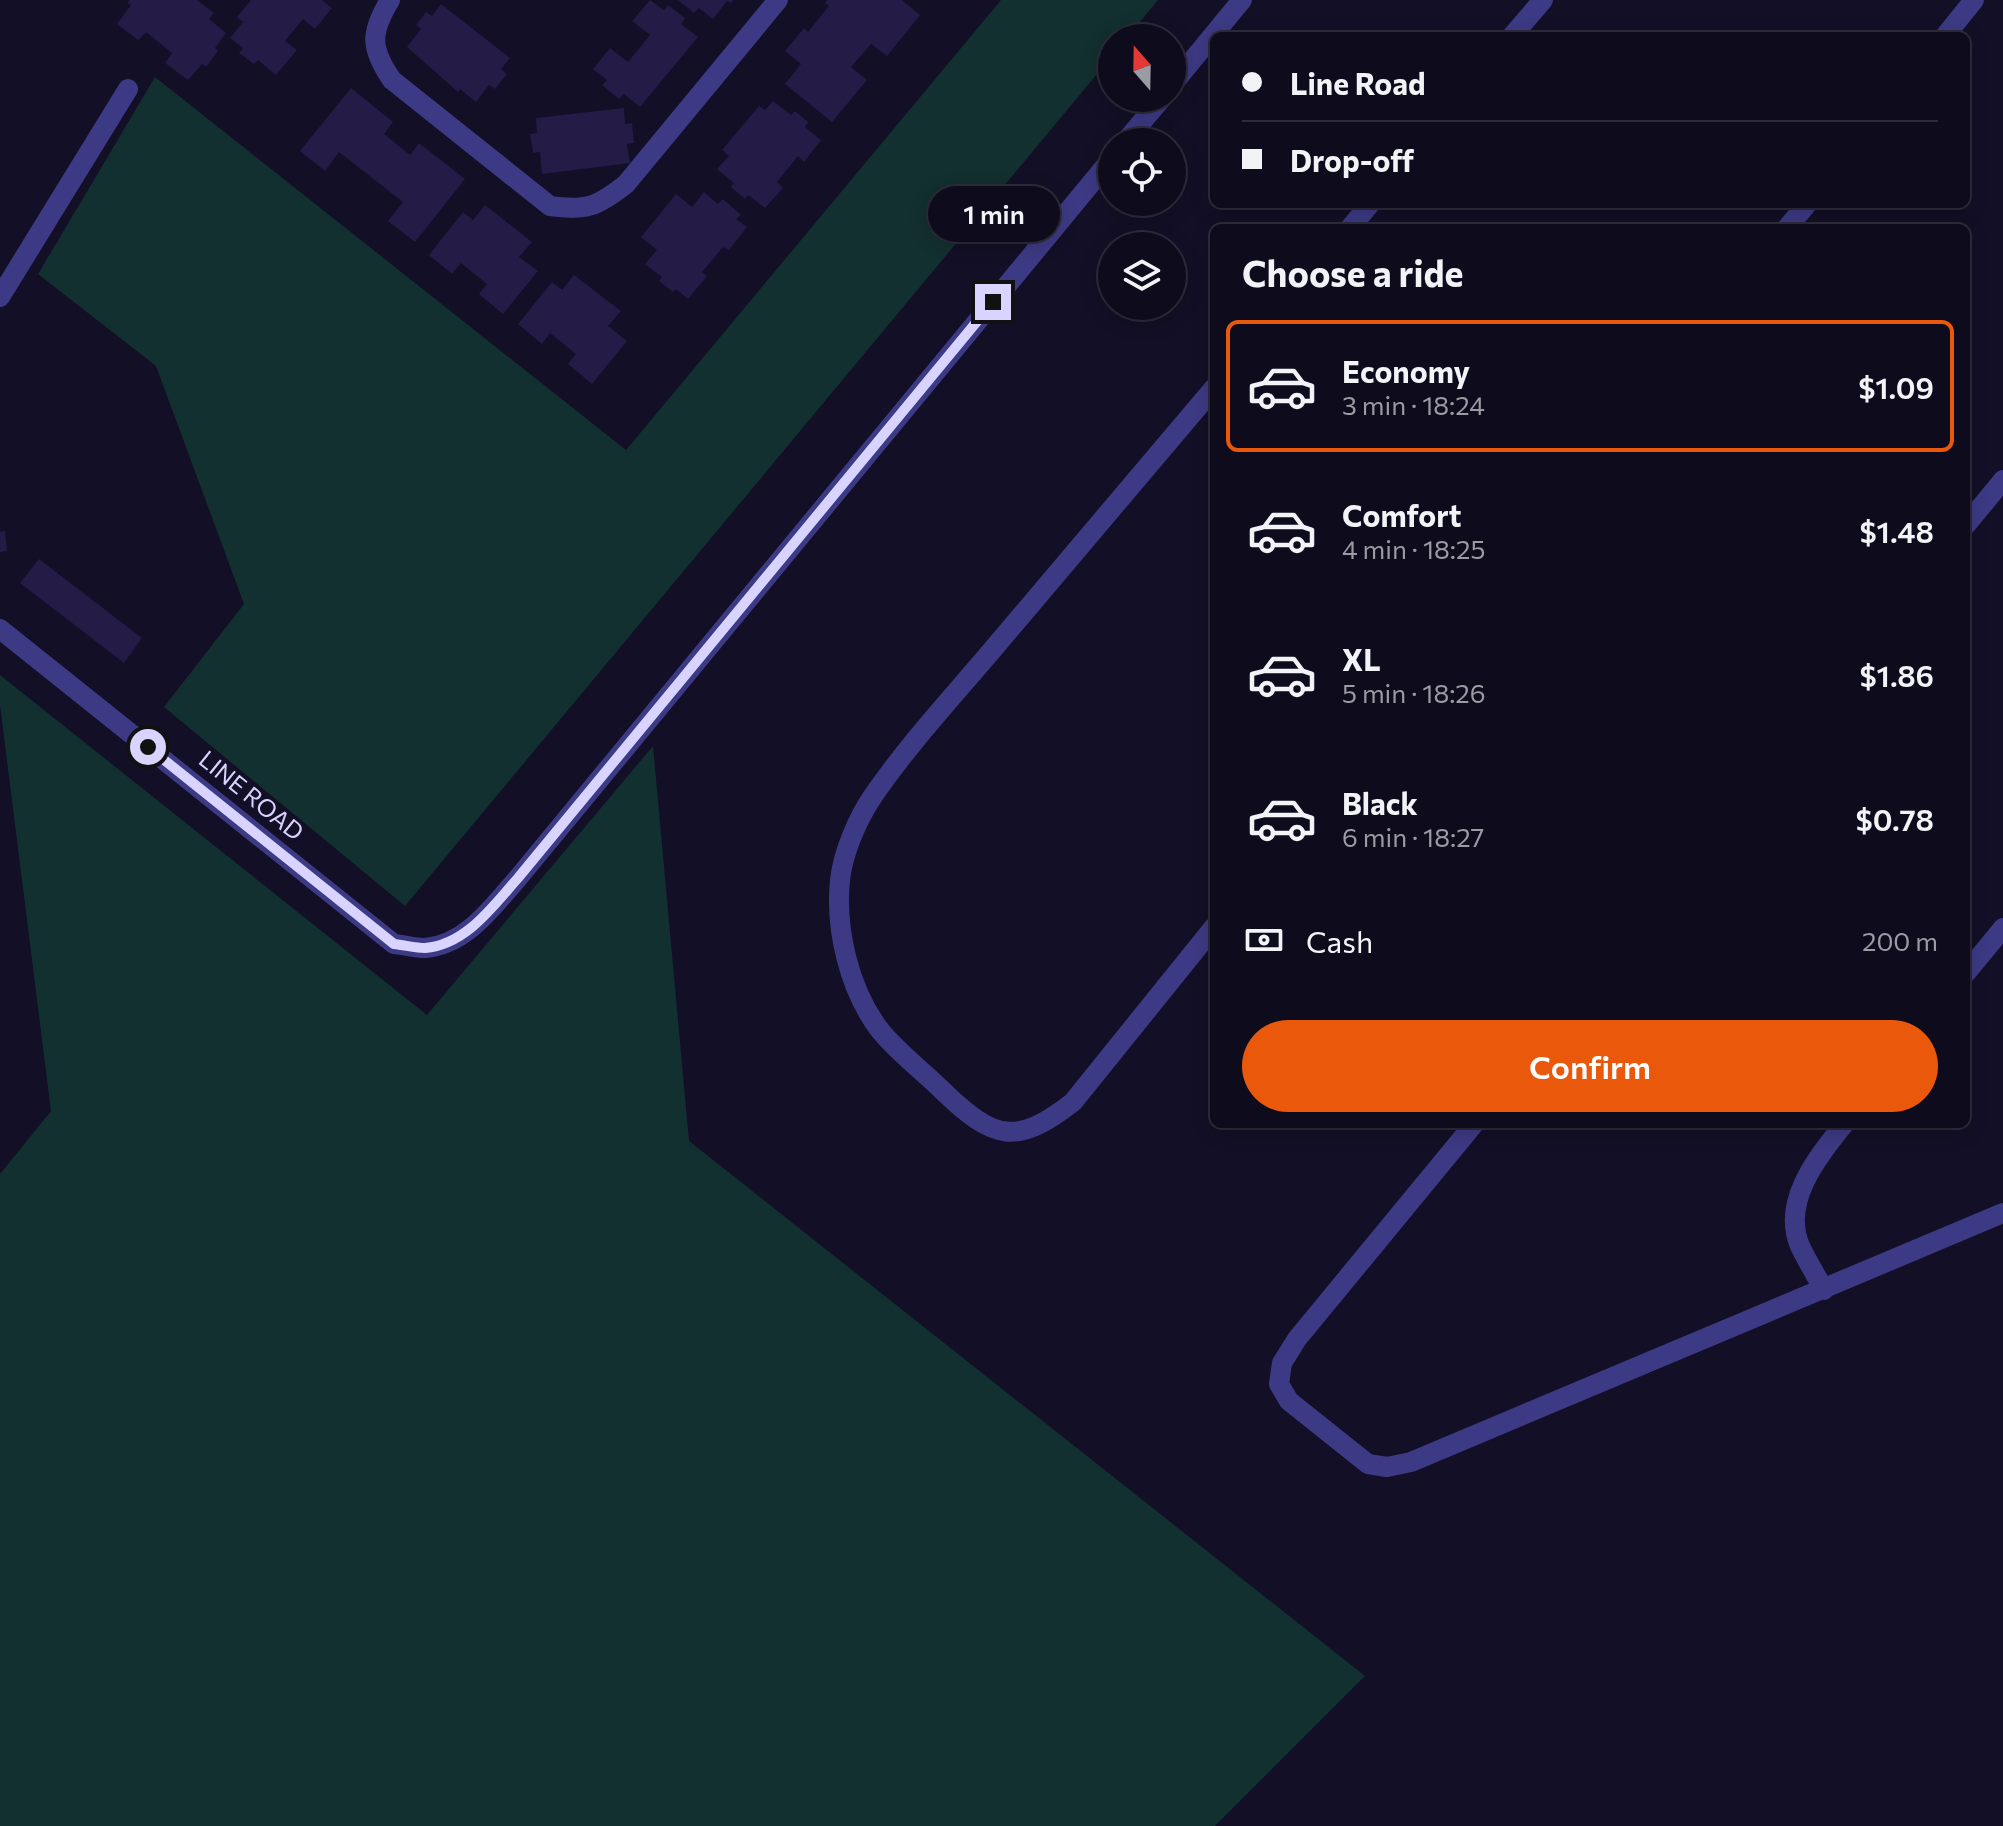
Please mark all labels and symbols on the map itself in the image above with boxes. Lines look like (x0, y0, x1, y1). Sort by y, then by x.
north arrow (1098, 24, 1186, 112)
callout: 1 min (927, 186, 1059, 242)
route end (975, 284, 1011, 320)
route start (130, 729, 166, 765)
street label: LINE ROAD (194, 744, 310, 846)

